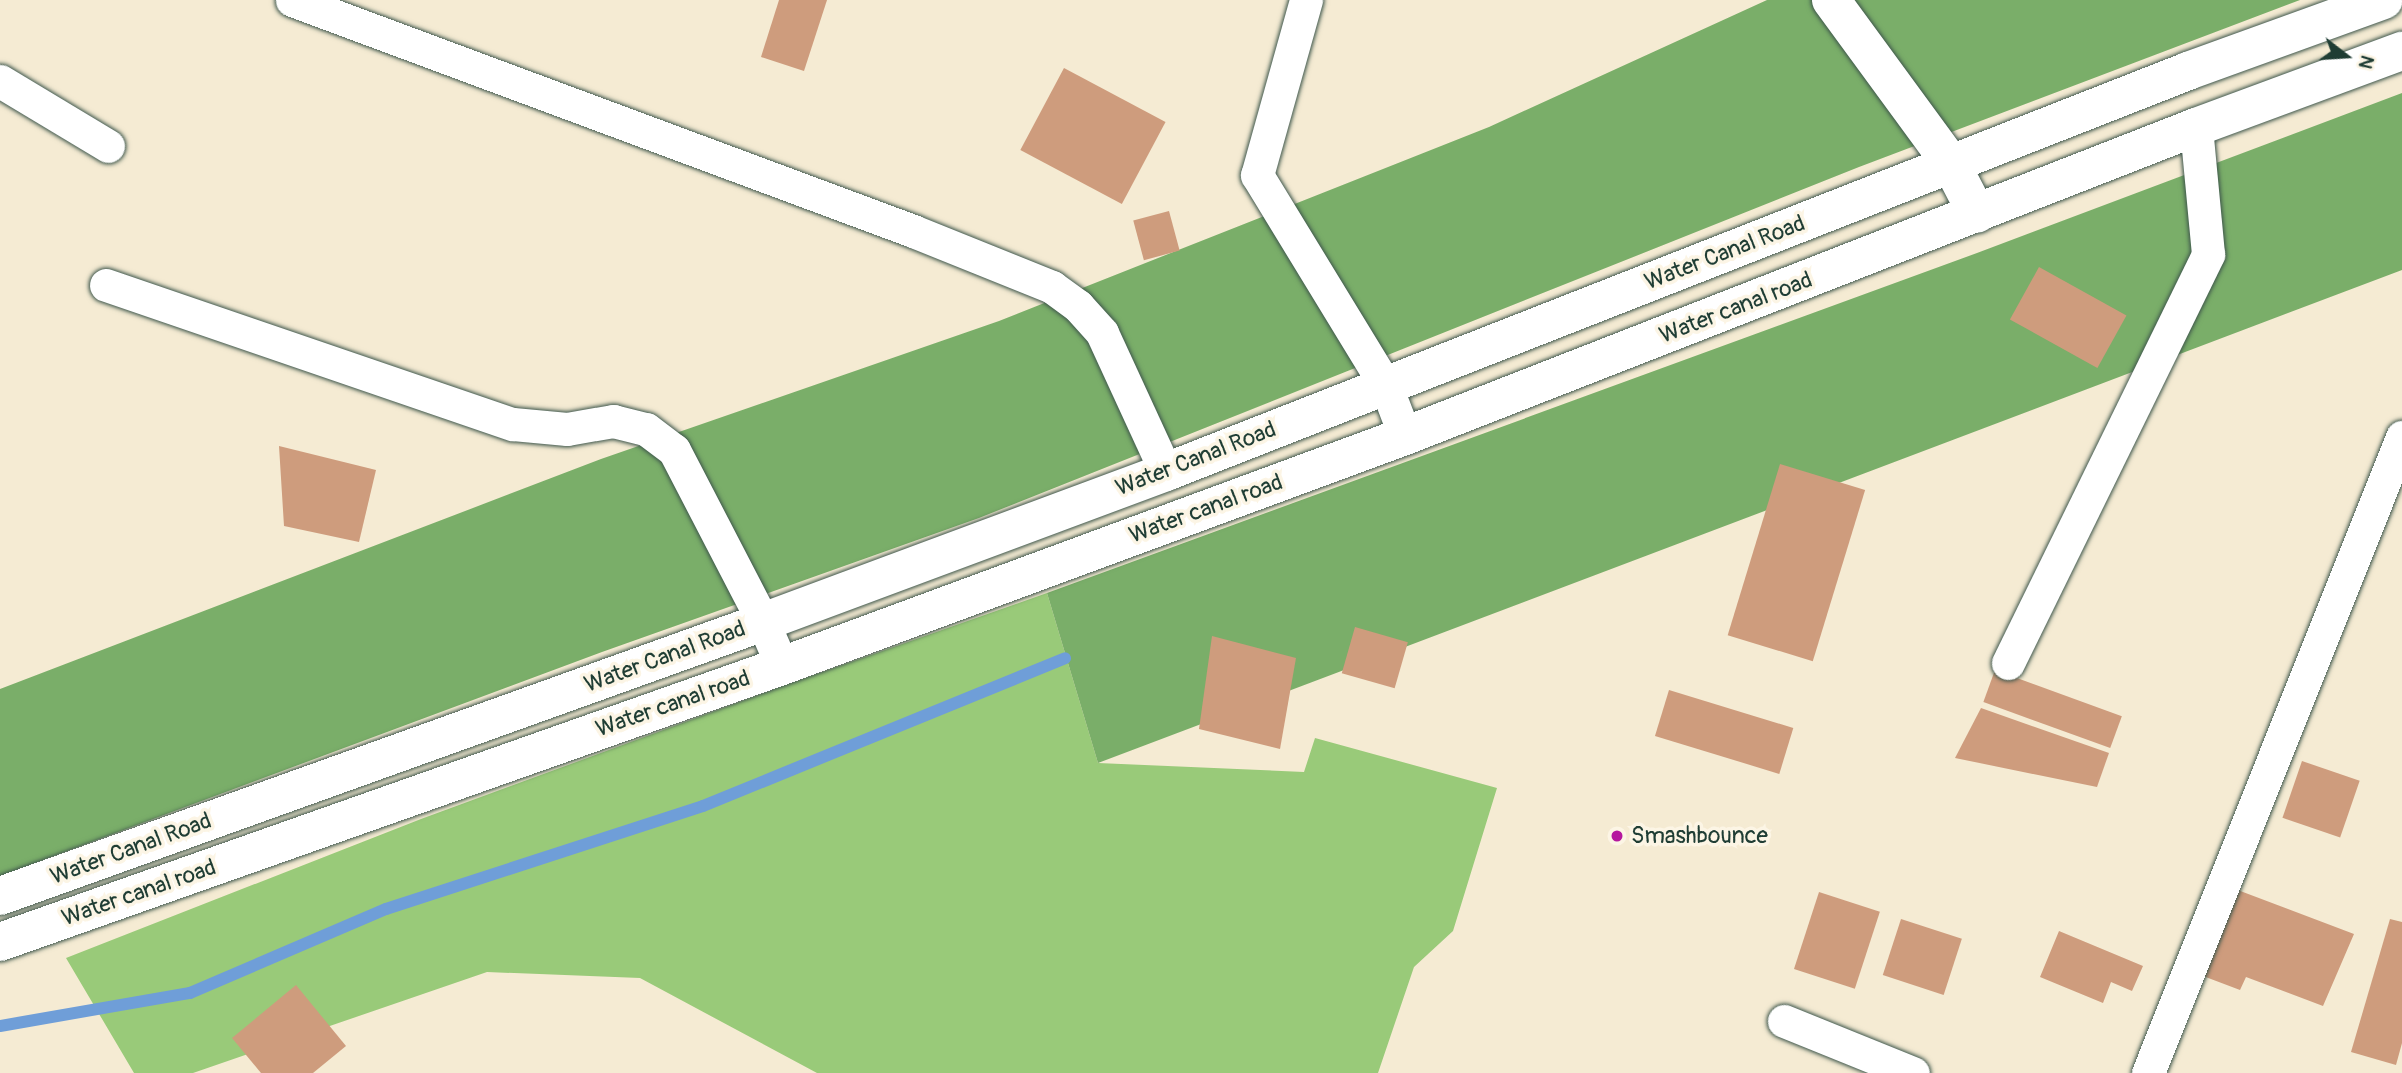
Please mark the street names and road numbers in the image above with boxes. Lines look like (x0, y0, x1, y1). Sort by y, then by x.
street label: Water Canal Road (1641, 210, 1809, 296)
street label: Water canal road (1656, 266, 1816, 350)
street label: Water Canal Road (1112, 416, 1280, 502)
street label: Water canal road (1125, 468, 1287, 550)
street label: Water Canal Road (581, 615, 749, 699)
street label: Water canal road (592, 665, 754, 743)
street label: Water Canal Road (47, 807, 215, 891)
street label: Water canal road (58, 854, 220, 932)

